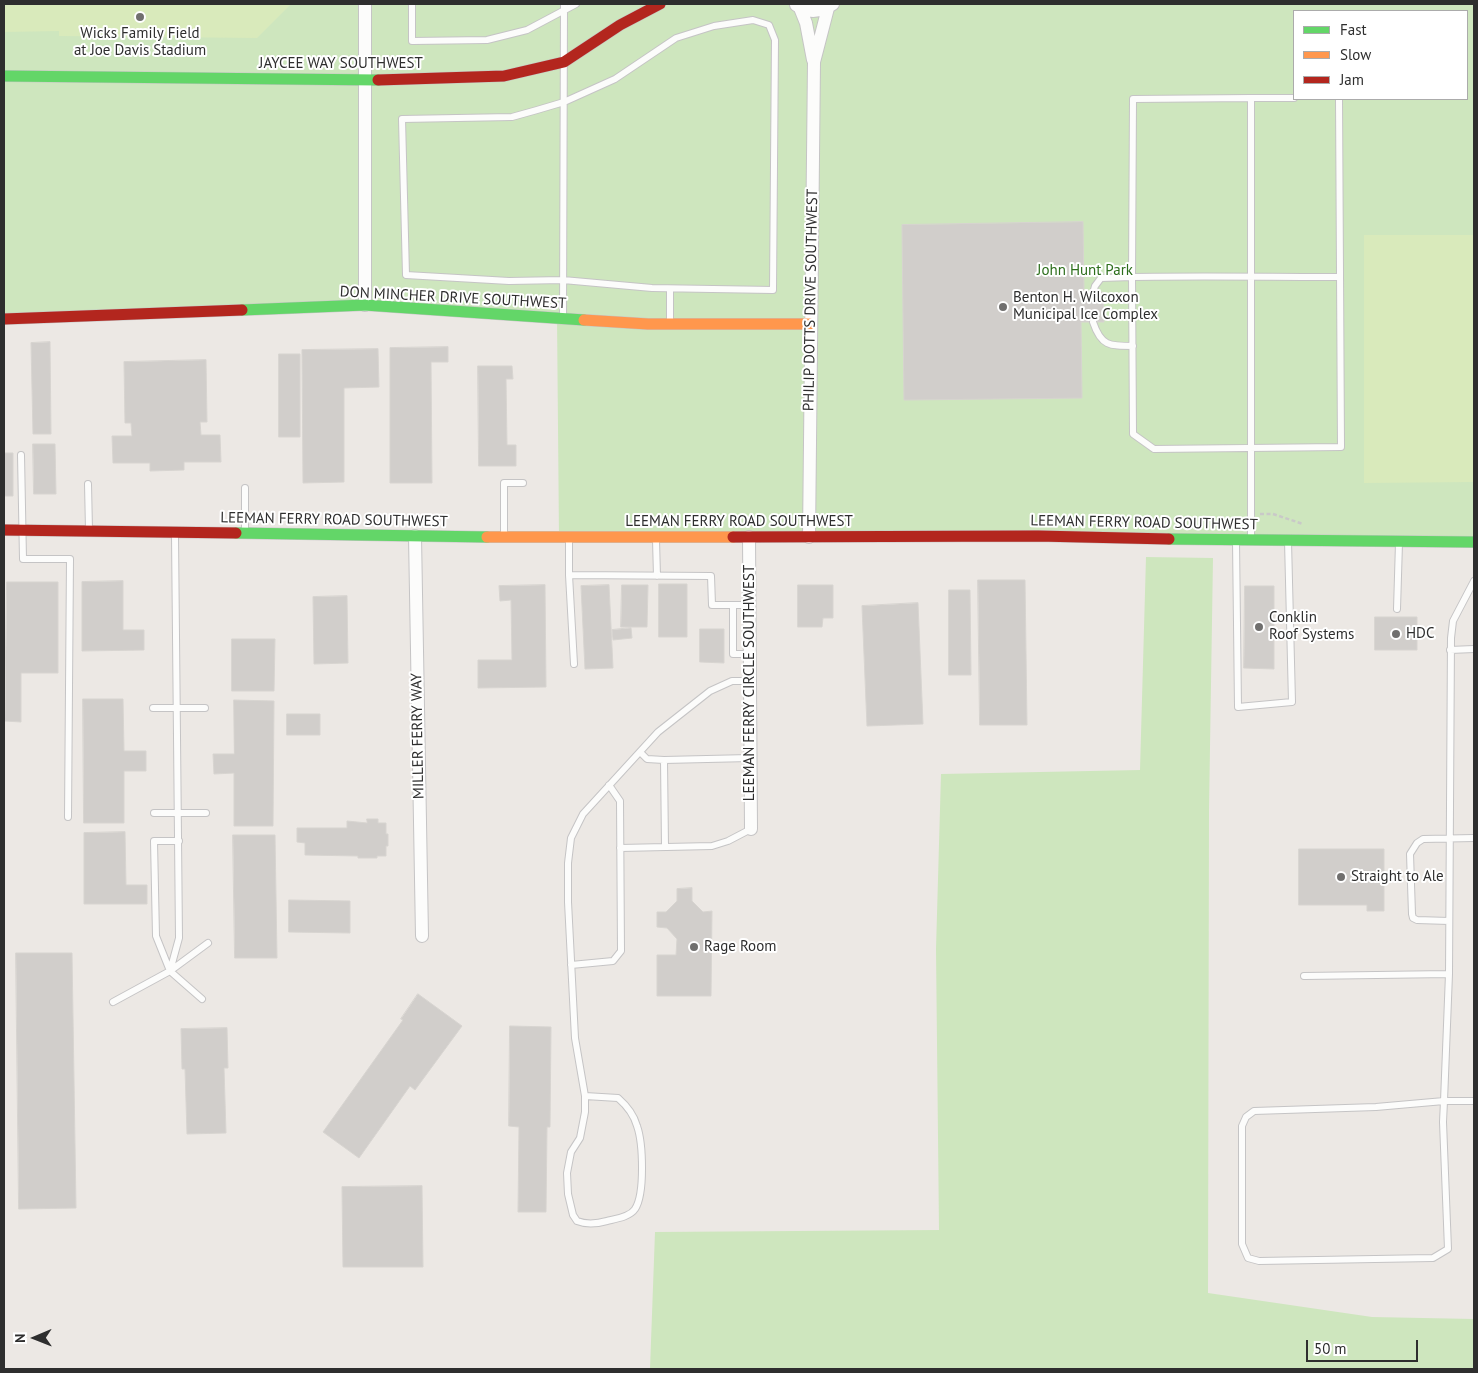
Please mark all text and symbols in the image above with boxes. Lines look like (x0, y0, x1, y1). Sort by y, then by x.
legend (1293, 10, 1468, 100)
marker: Wicks Family Field at Joe Davis Stadium (134, 11, 146, 23)
text: Fast (1340, 20, 1367, 39)
place label: Wicks Family Field at Joe Davis Stadium (74, 25, 206, 60)
text: Slow (1340, 45, 1371, 64)
street label: JAYCEE WAY SOUTHWEST (259, 55, 423, 73)
text: Jam (1340, 70, 1364, 89)
street label: PHILIP DOTTS DRIVE SOUTHWEST (800, 189, 822, 411)
park label: John Hunt Park (1037, 262, 1133, 280)
street label: DON MINCHER DRIVE SOUTHWEST (339, 283, 567, 313)
place label: Benton H. Wilcoxon Municipal Ice Complex (1013, 289, 1158, 324)
marker: Benton H. Wilcoxon Municipal Ice Complex (997, 301, 1009, 313)
street label: LEEMAN FERRY ROAD SOUTHWEST (220, 509, 448, 531)
street label: LEEMAN FERRY ROAD SOUTHWEST (1030, 512, 1258, 534)
street label: LEEMAN FERRY ROAD SOUTHWEST (625, 513, 853, 531)
street label: LEEMAN FERRY CIRCLE SOUTHWEST (741, 565, 759, 801)
place label: Conklin Roof Systems (1269, 609, 1354, 644)
marker: Conklin Roof Systems (1253, 621, 1265, 633)
place label: HDC (1406, 625, 1434, 643)
marker: HDC (1390, 628, 1402, 640)
street label: MILLER FERRY WAY (408, 673, 428, 799)
place label: Straight to Ale (1351, 868, 1444, 886)
marker: Straight to Ale (1335, 871, 1347, 883)
place label: Rage Room (704, 938, 776, 956)
marker: Rage Room (688, 941, 700, 953)
north arrow (10, 1313, 60, 1363)
scale bar (1308, 1330, 1420, 1362)
text: N (11, 1334, 29, 1343)
text: 50 m (1314, 1339, 1347, 1358)

